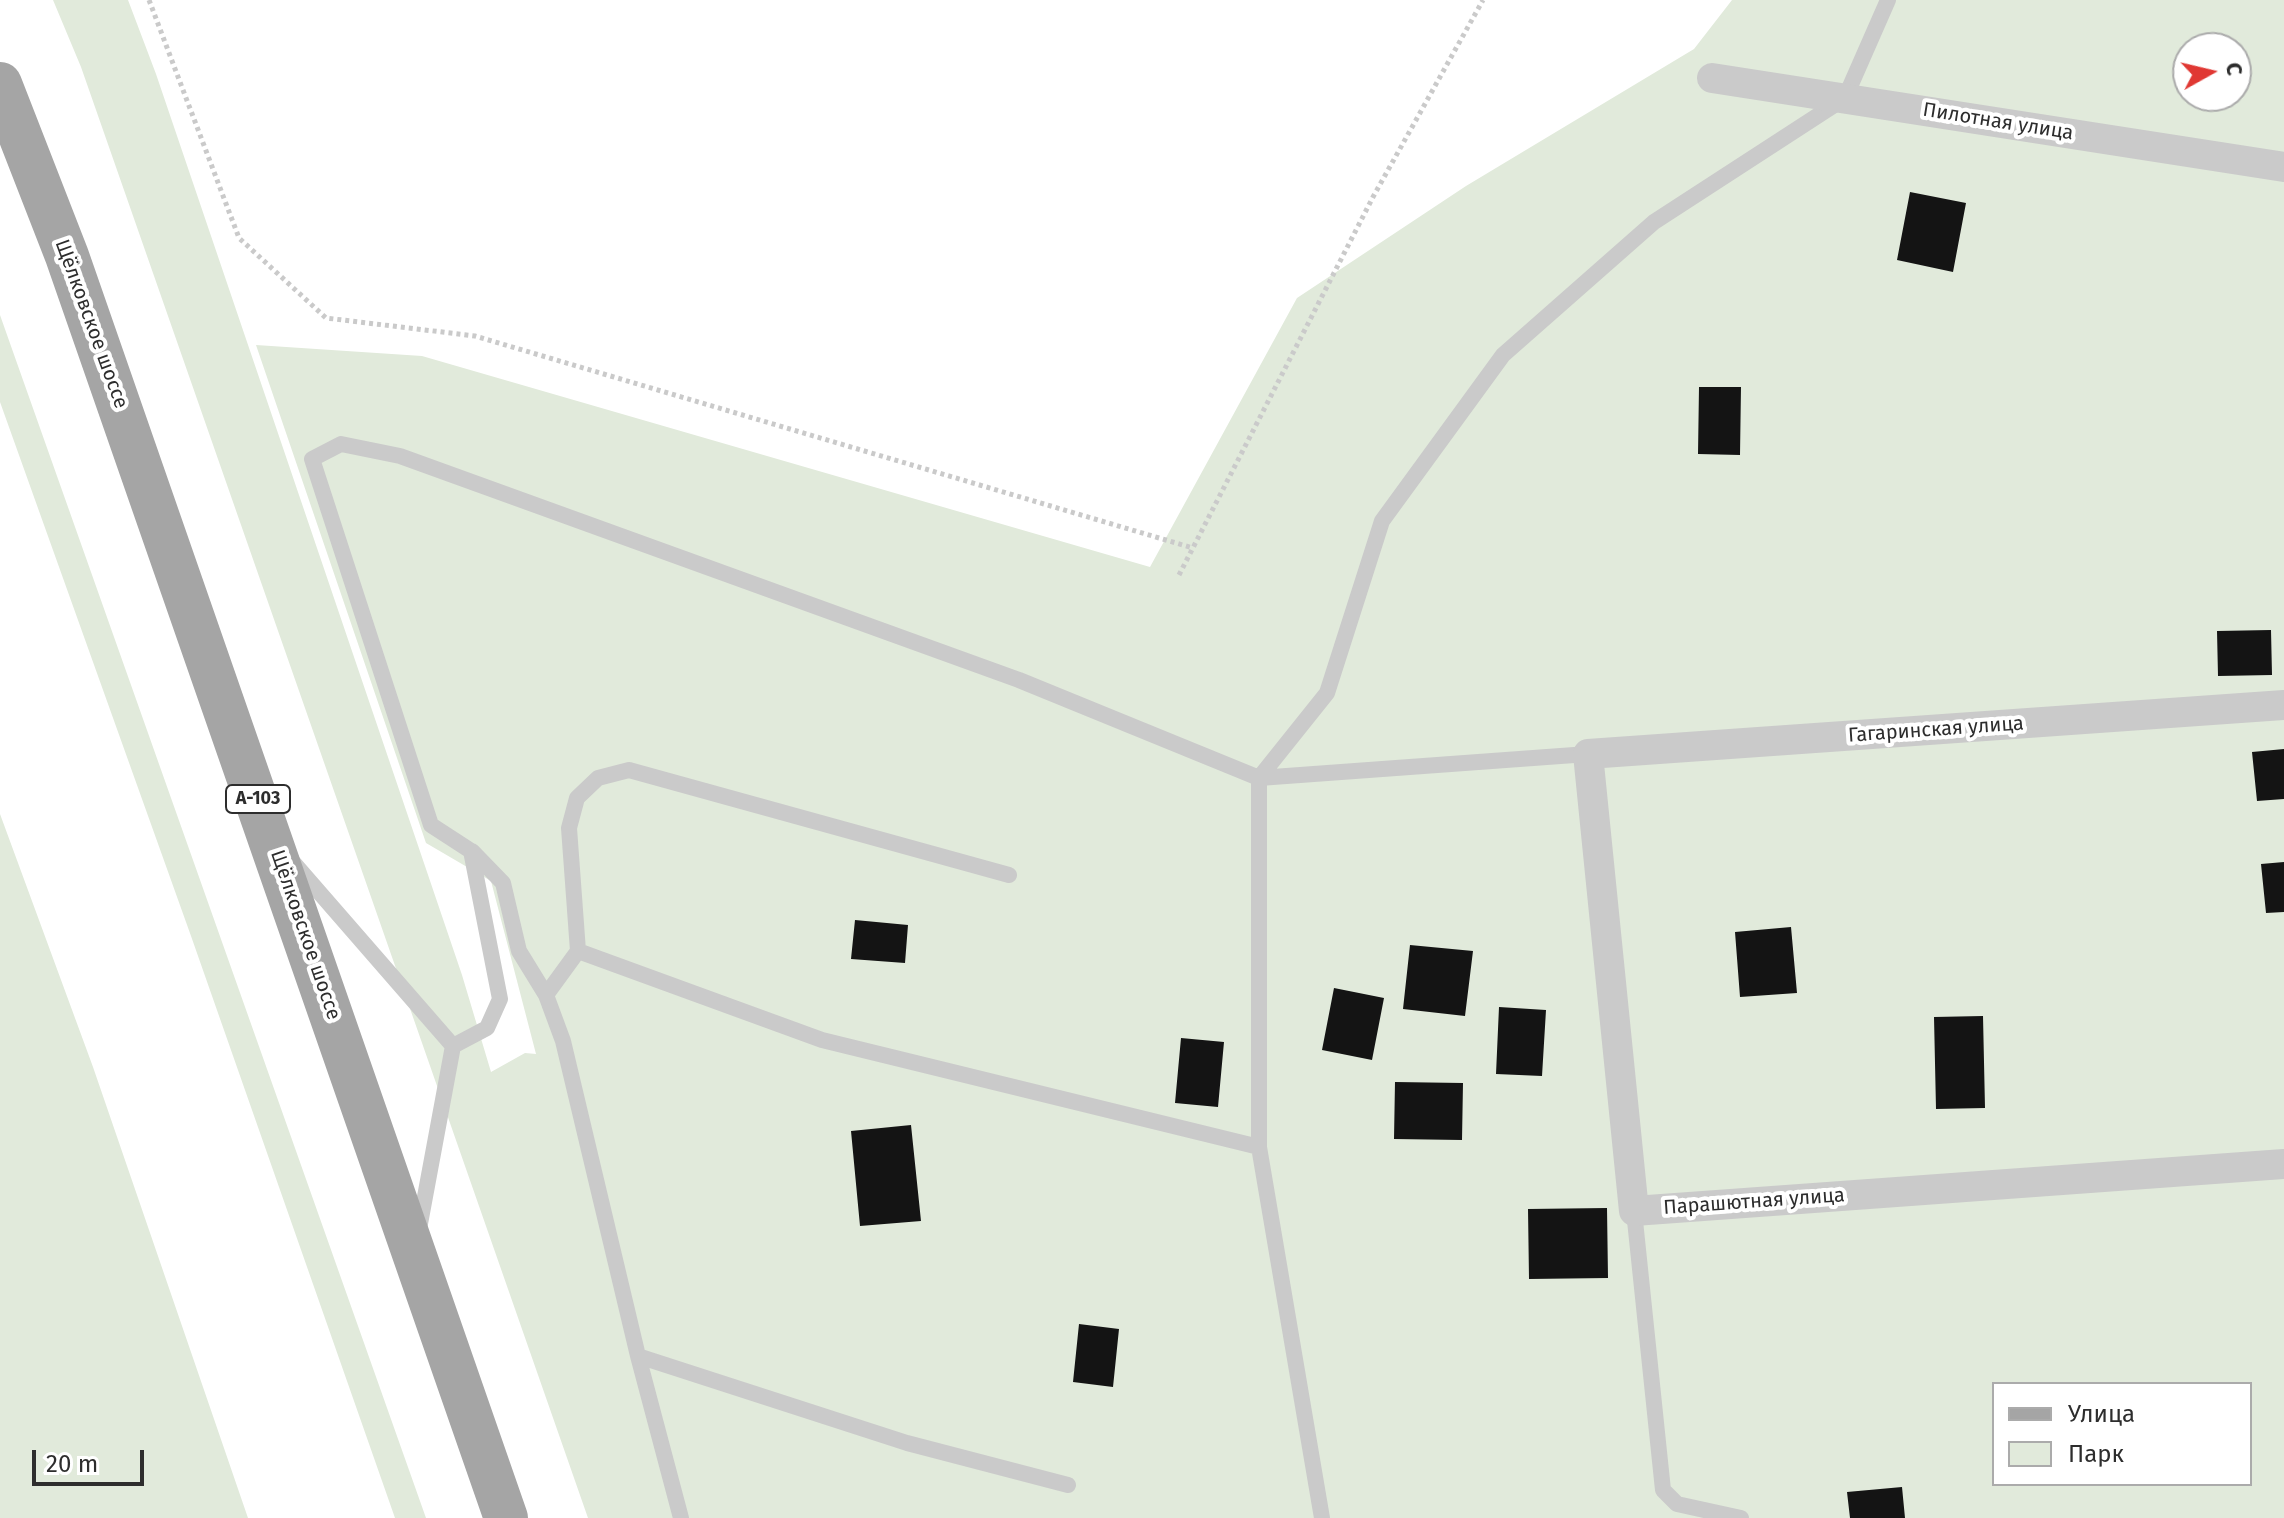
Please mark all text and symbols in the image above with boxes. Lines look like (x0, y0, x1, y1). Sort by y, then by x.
north arrow (2172, 32, 2252, 112)
text: С (2220, 61, 2249, 77)
street label: Пилотная улица (1921, 98, 2075, 146)
street label: Щёлковское шоссе (49, 236, 133, 412)
street label: Гагаринская улица (1847, 712, 2025, 748)
road number: А-103 (226, 785, 290, 813)
street label: Щёлковское шоссе (265, 847, 345, 1023)
street label: Парашютная улица (1662, 1184, 1846, 1220)
legend (1992, 1382, 2252, 1486)
text: Улица (2068, 1400, 2135, 1428)
scale bar (36, 1434, 148, 1484)
text: Парк (2068, 1440, 2124, 1468)
text: 20 m (46, 1450, 98, 1478)

